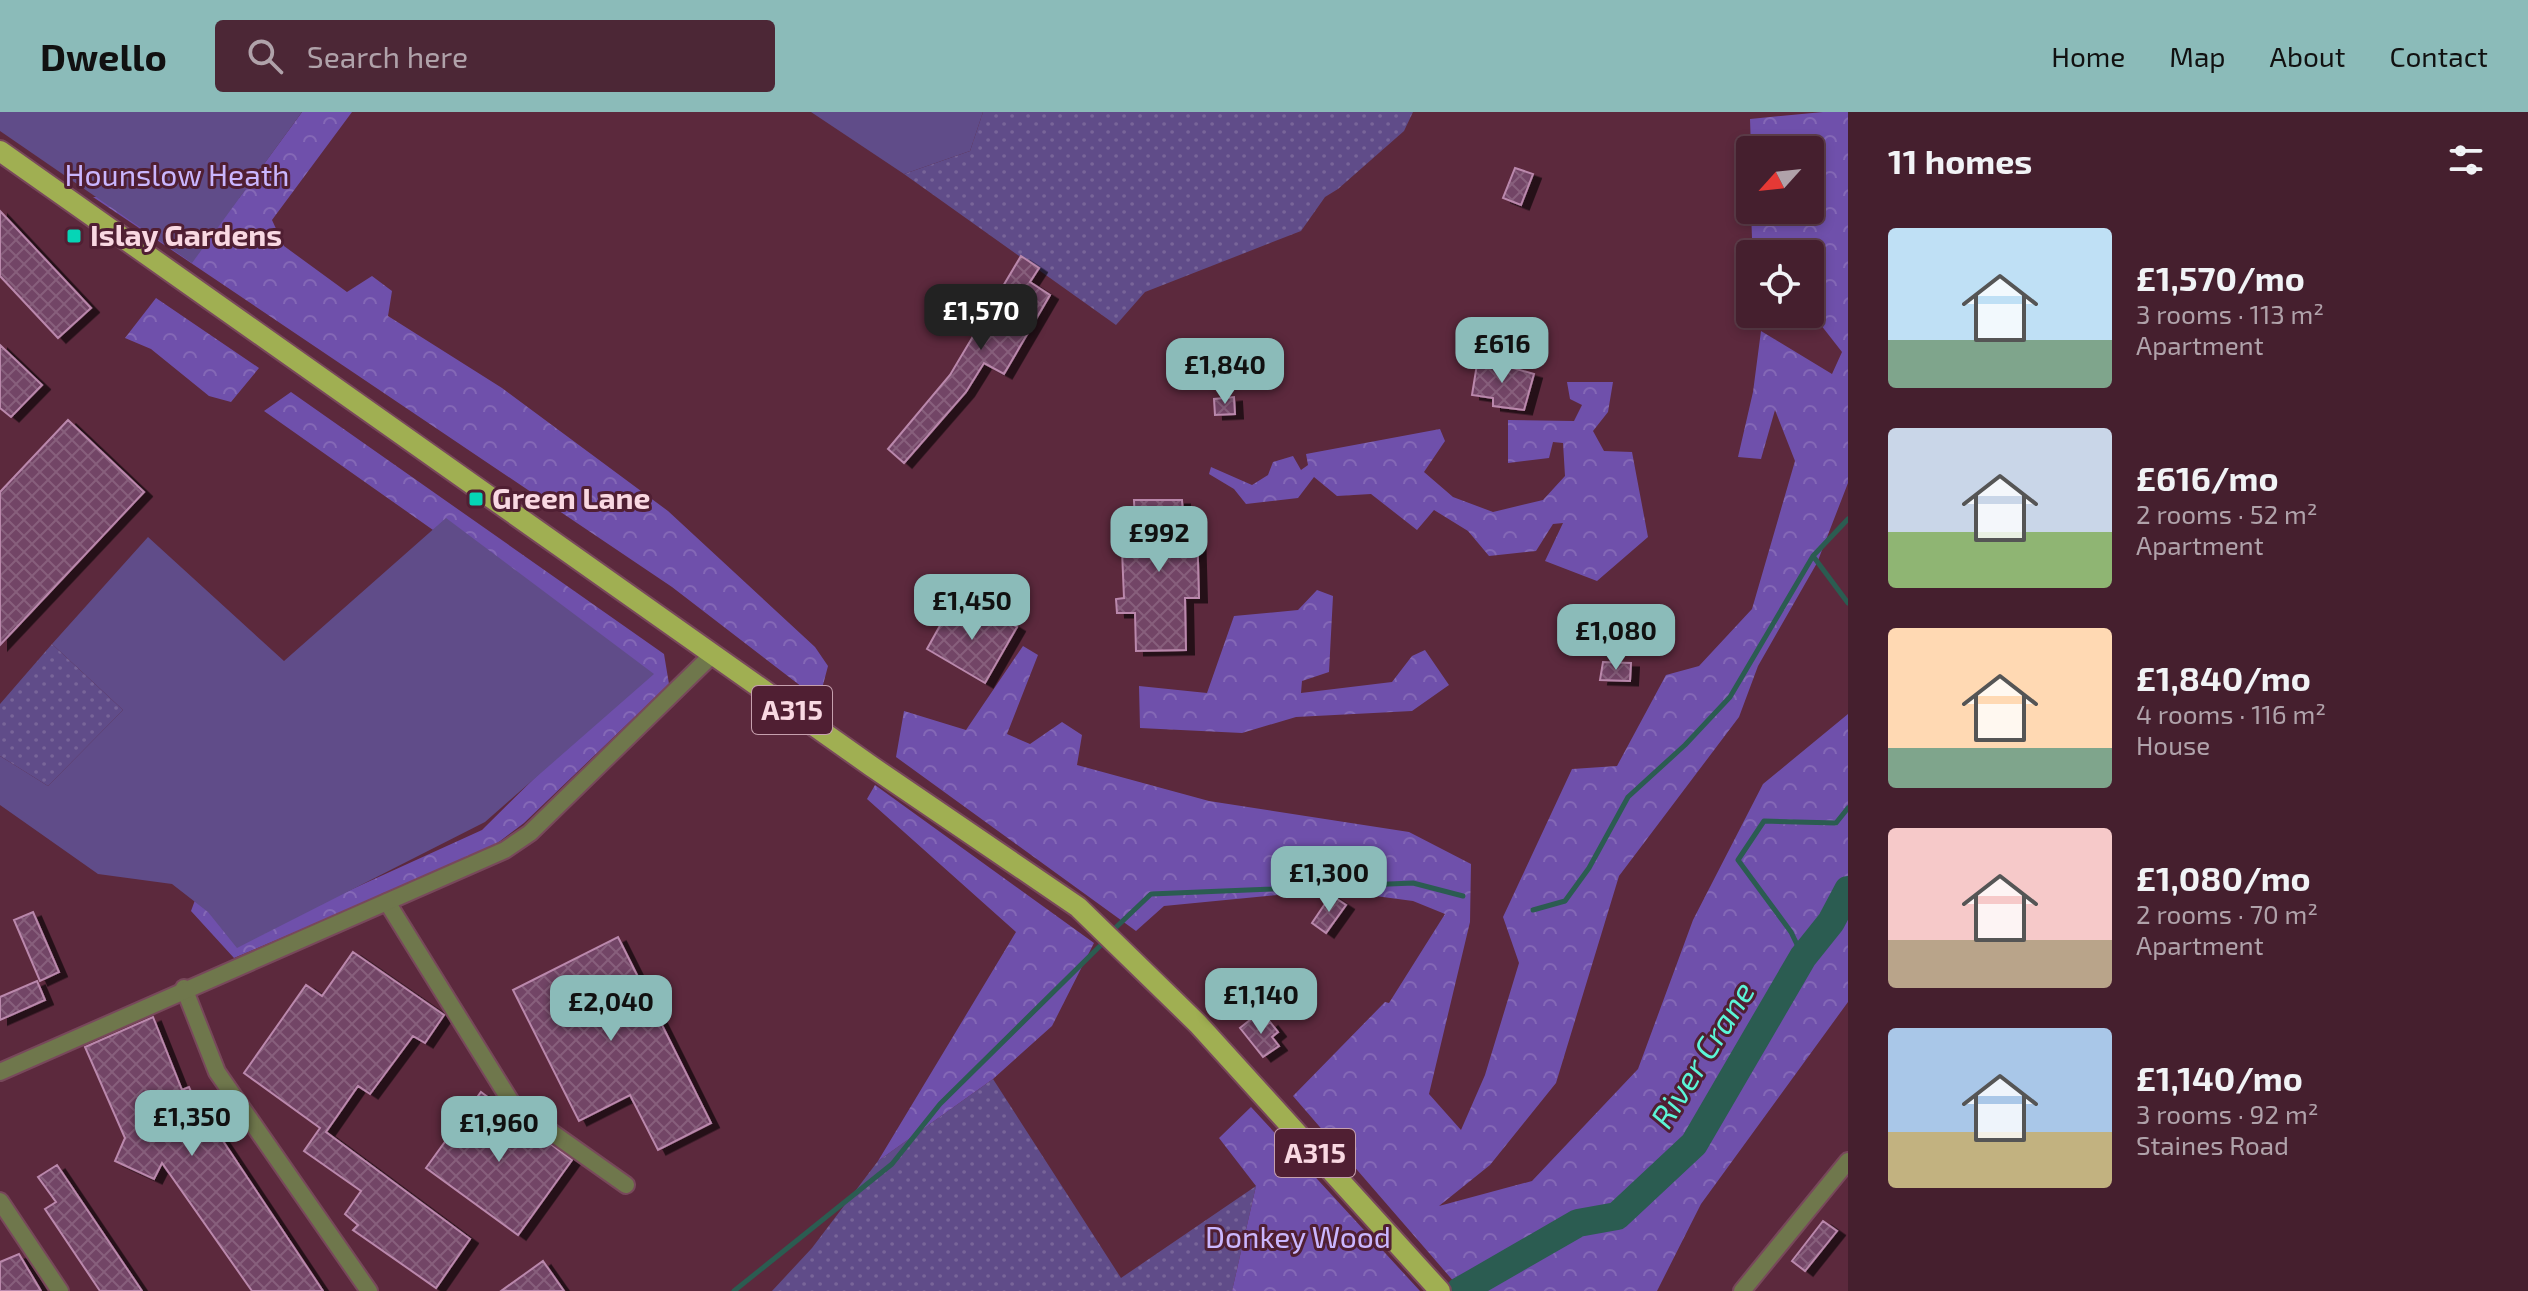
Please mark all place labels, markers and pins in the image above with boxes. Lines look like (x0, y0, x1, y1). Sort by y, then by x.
place label: Islay Gardens (90, 216, 282, 253)
marker: Islay Gardens (65, 227, 83, 245)
pin: £1,570 (916, 284, 1046, 352)
pin: £616 (1455, 317, 1549, 385)
pin: £1,840 (1160, 338, 1290, 406)
place label: Green Lane (492, 479, 650, 515)
marker: Green Lane (467, 490, 485, 508)
pin: £992 (1112, 506, 1206, 574)
pin: £1,450 (907, 574, 1037, 642)
pin: £1,080 (1551, 604, 1681, 672)
pin: £1,300 (1264, 846, 1394, 914)
pin: £1,140 (1196, 968, 1326, 1036)
pin: £2,040 (546, 975, 676, 1043)
pin: £1,350 (127, 1090, 257, 1158)
pin: £1,960 (434, 1096, 564, 1164)

